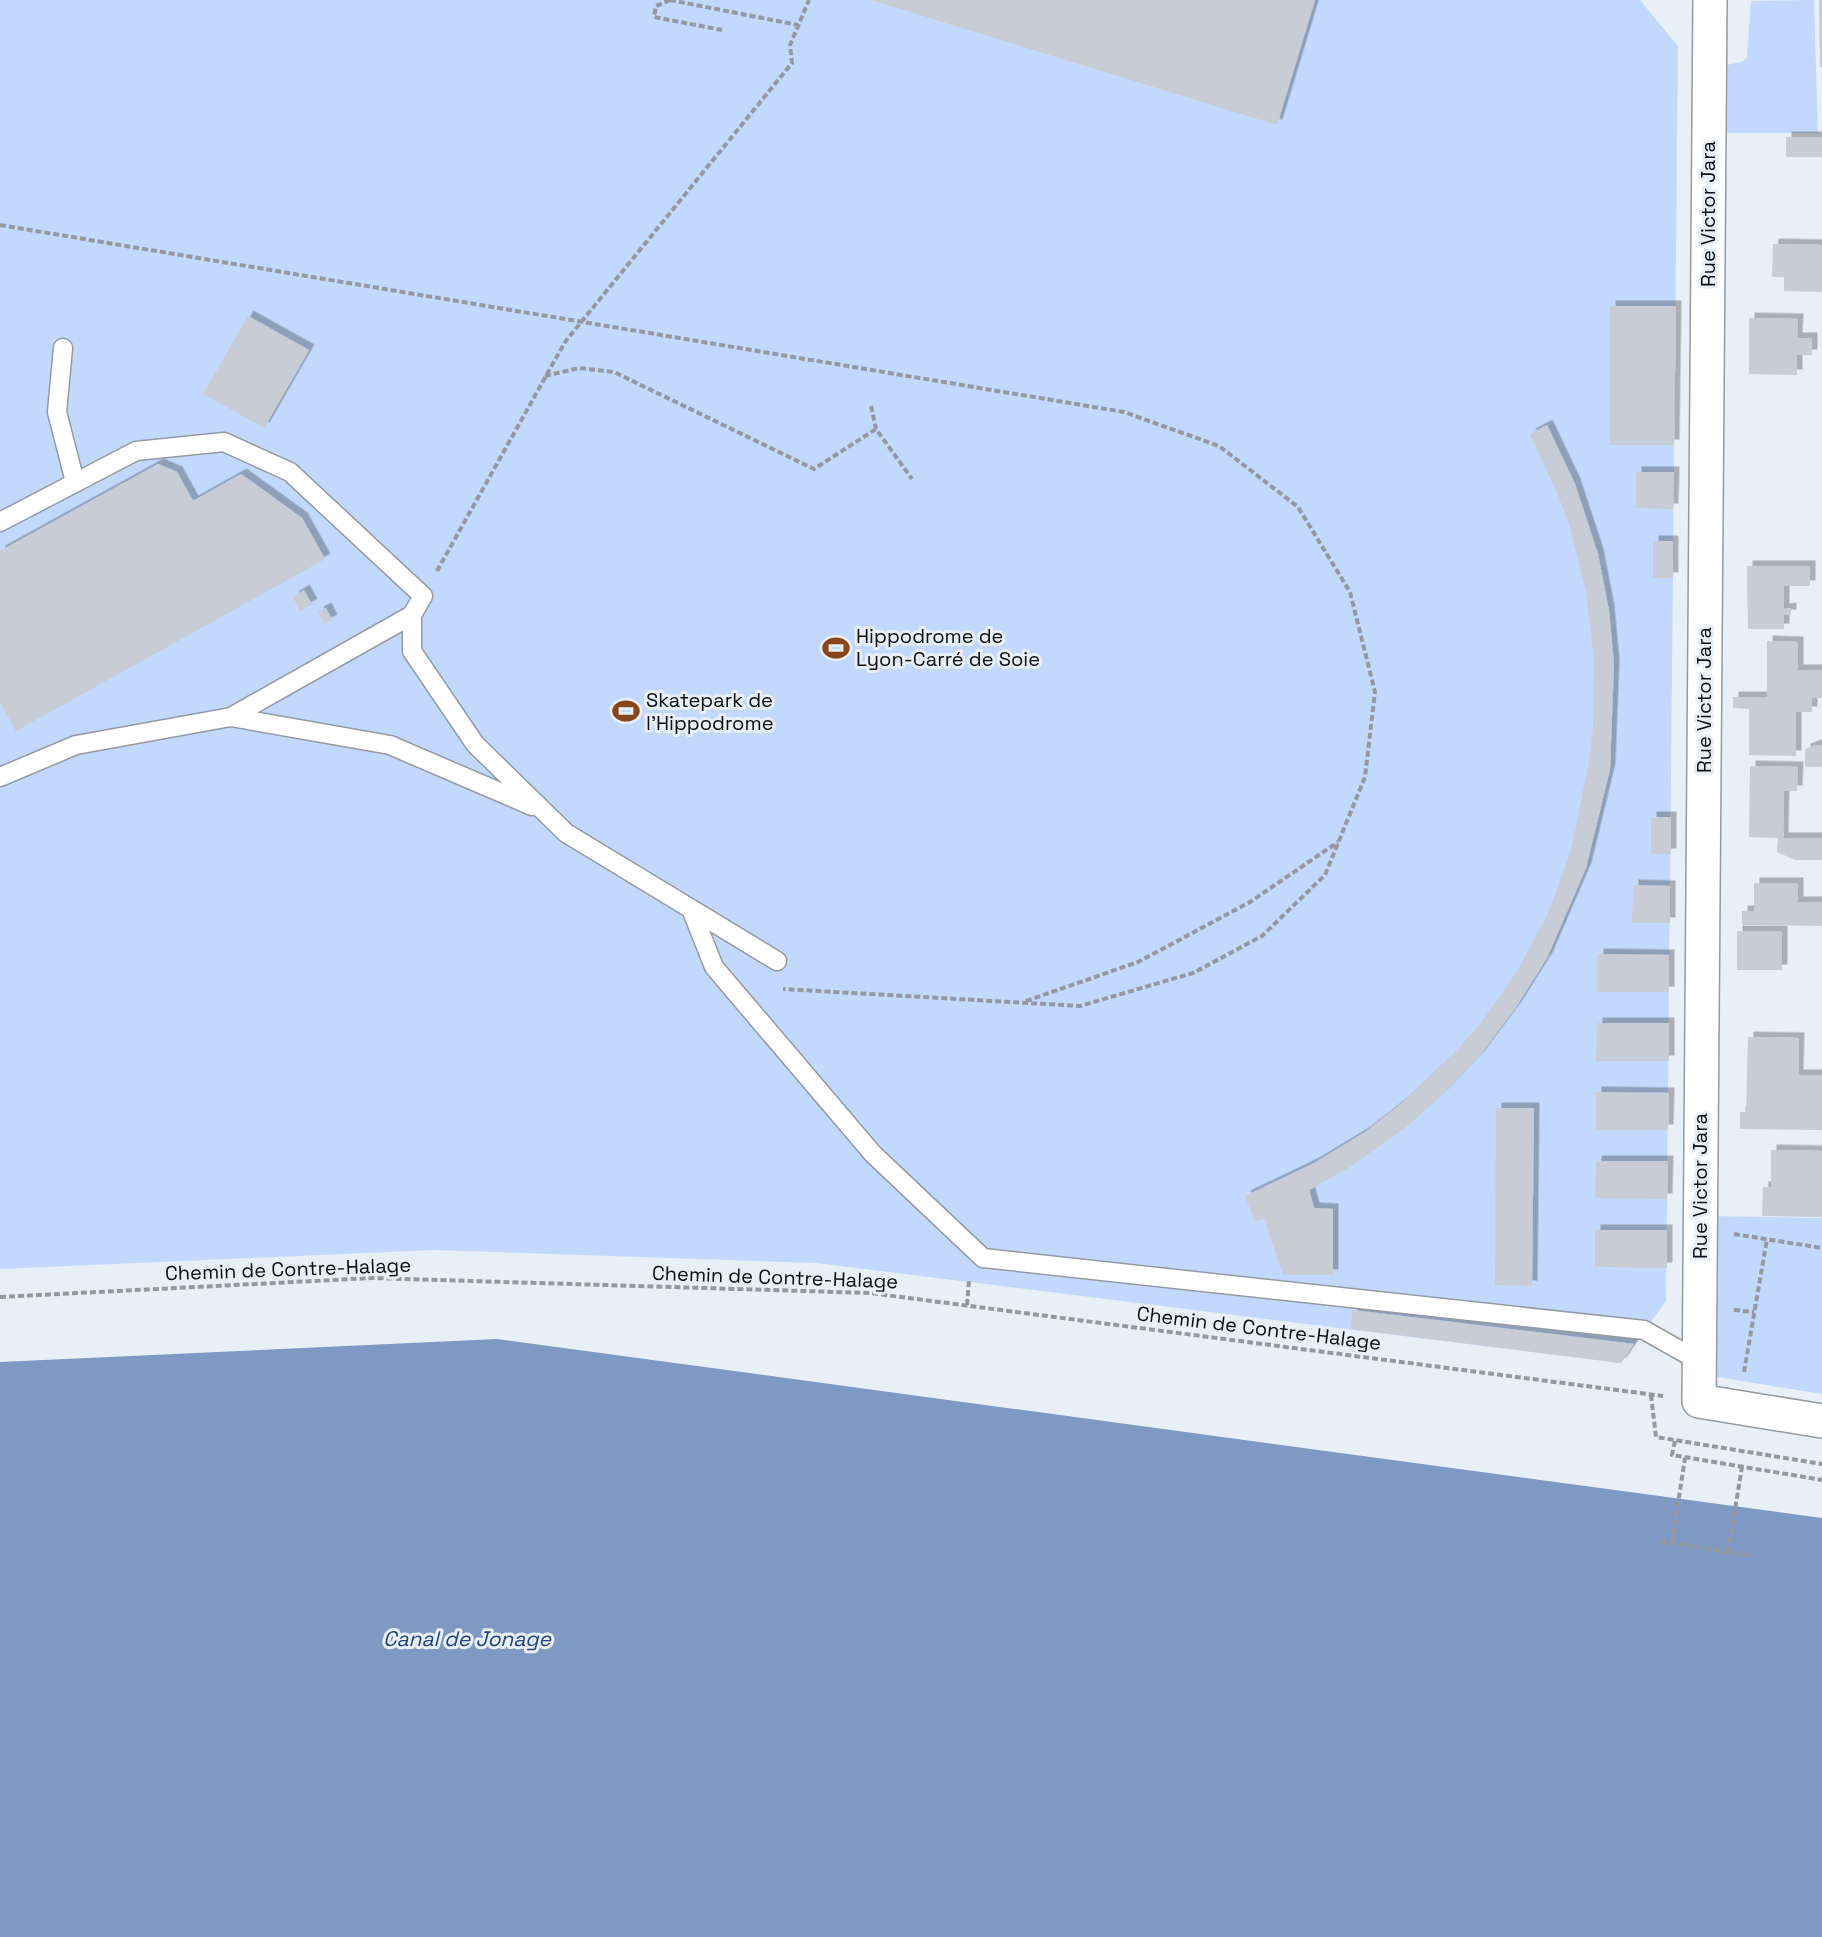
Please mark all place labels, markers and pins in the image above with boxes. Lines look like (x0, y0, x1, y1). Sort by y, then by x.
place label: Hippodrome de Lyon-Carré de Soie (856, 623, 1040, 672)
sports icon: Hippodrome de Lyon-Carré de Soie (821, 633, 851, 663)
place label: Skatepark de l'Hippodrome (646, 687, 774, 736)
sports icon: Skatepark de l'Hippodrome (611, 696, 641, 726)

